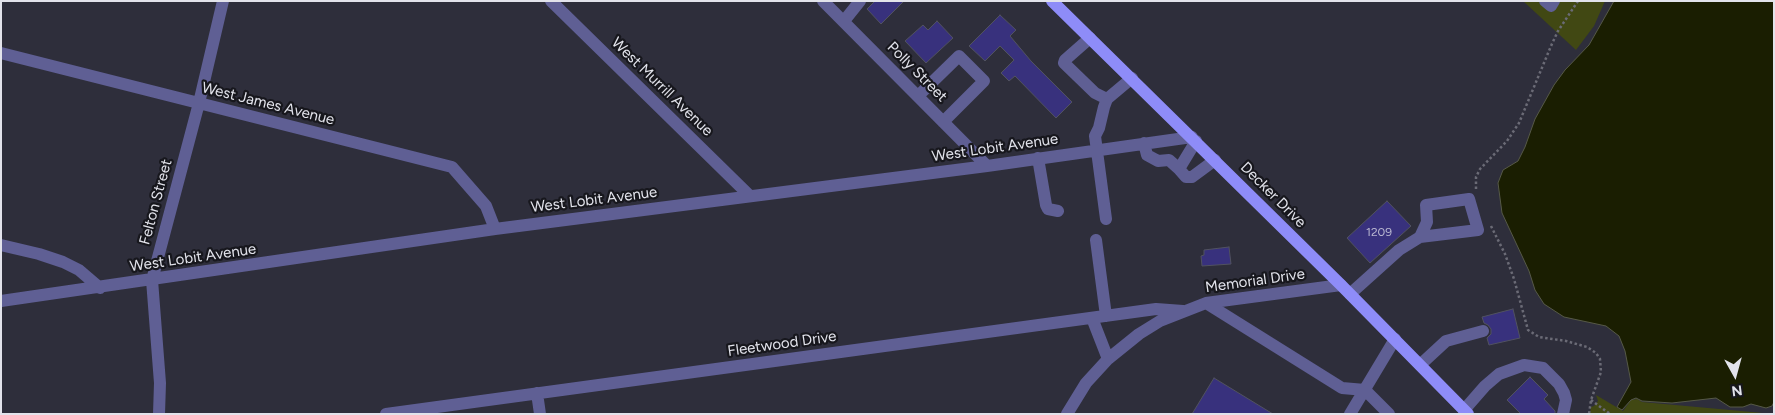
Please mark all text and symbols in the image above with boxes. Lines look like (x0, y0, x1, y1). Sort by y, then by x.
street label: West Murrill Avenue (608, 34, 716, 140)
street label: Polly Street (883, 38, 951, 106)
street label: West James Avenue (200, 79, 336, 129)
street label: West Lobit Avenue (931, 130, 1059, 166)
street label: Felton Street (136, 157, 176, 247)
street label: Decker Drive (1236, 158, 1310, 232)
street label: West Lobit Avenue (530, 183, 658, 217)
house number: 1209 (1366, 225, 1392, 239)
street label: West Lobit Avenue (129, 240, 257, 276)
street label: Memorial Drive (1204, 265, 1306, 297)
street label: Fleetwood Drive (726, 327, 838, 361)
north arrow (1710, 350, 1760, 400)
text: N (1730, 381, 1743, 399)

